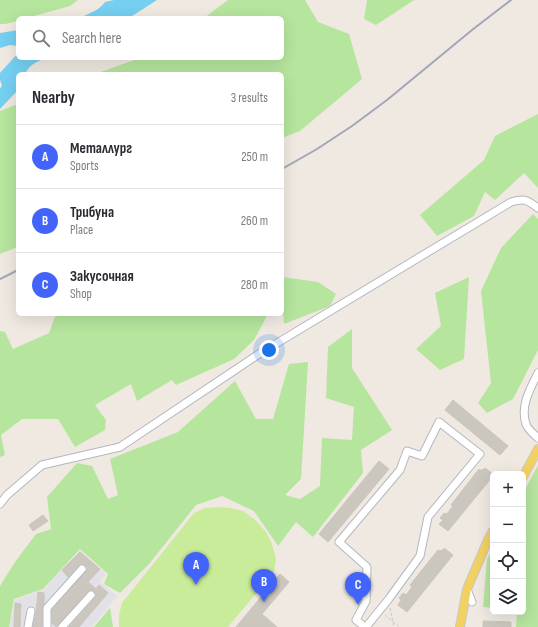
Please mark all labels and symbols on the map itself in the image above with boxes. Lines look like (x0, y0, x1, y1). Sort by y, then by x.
your location (259, 340, 279, 360)
pin: A (183, 552, 209, 585)
pin: B (251, 569, 277, 602)
pin: C (345, 572, 371, 605)

